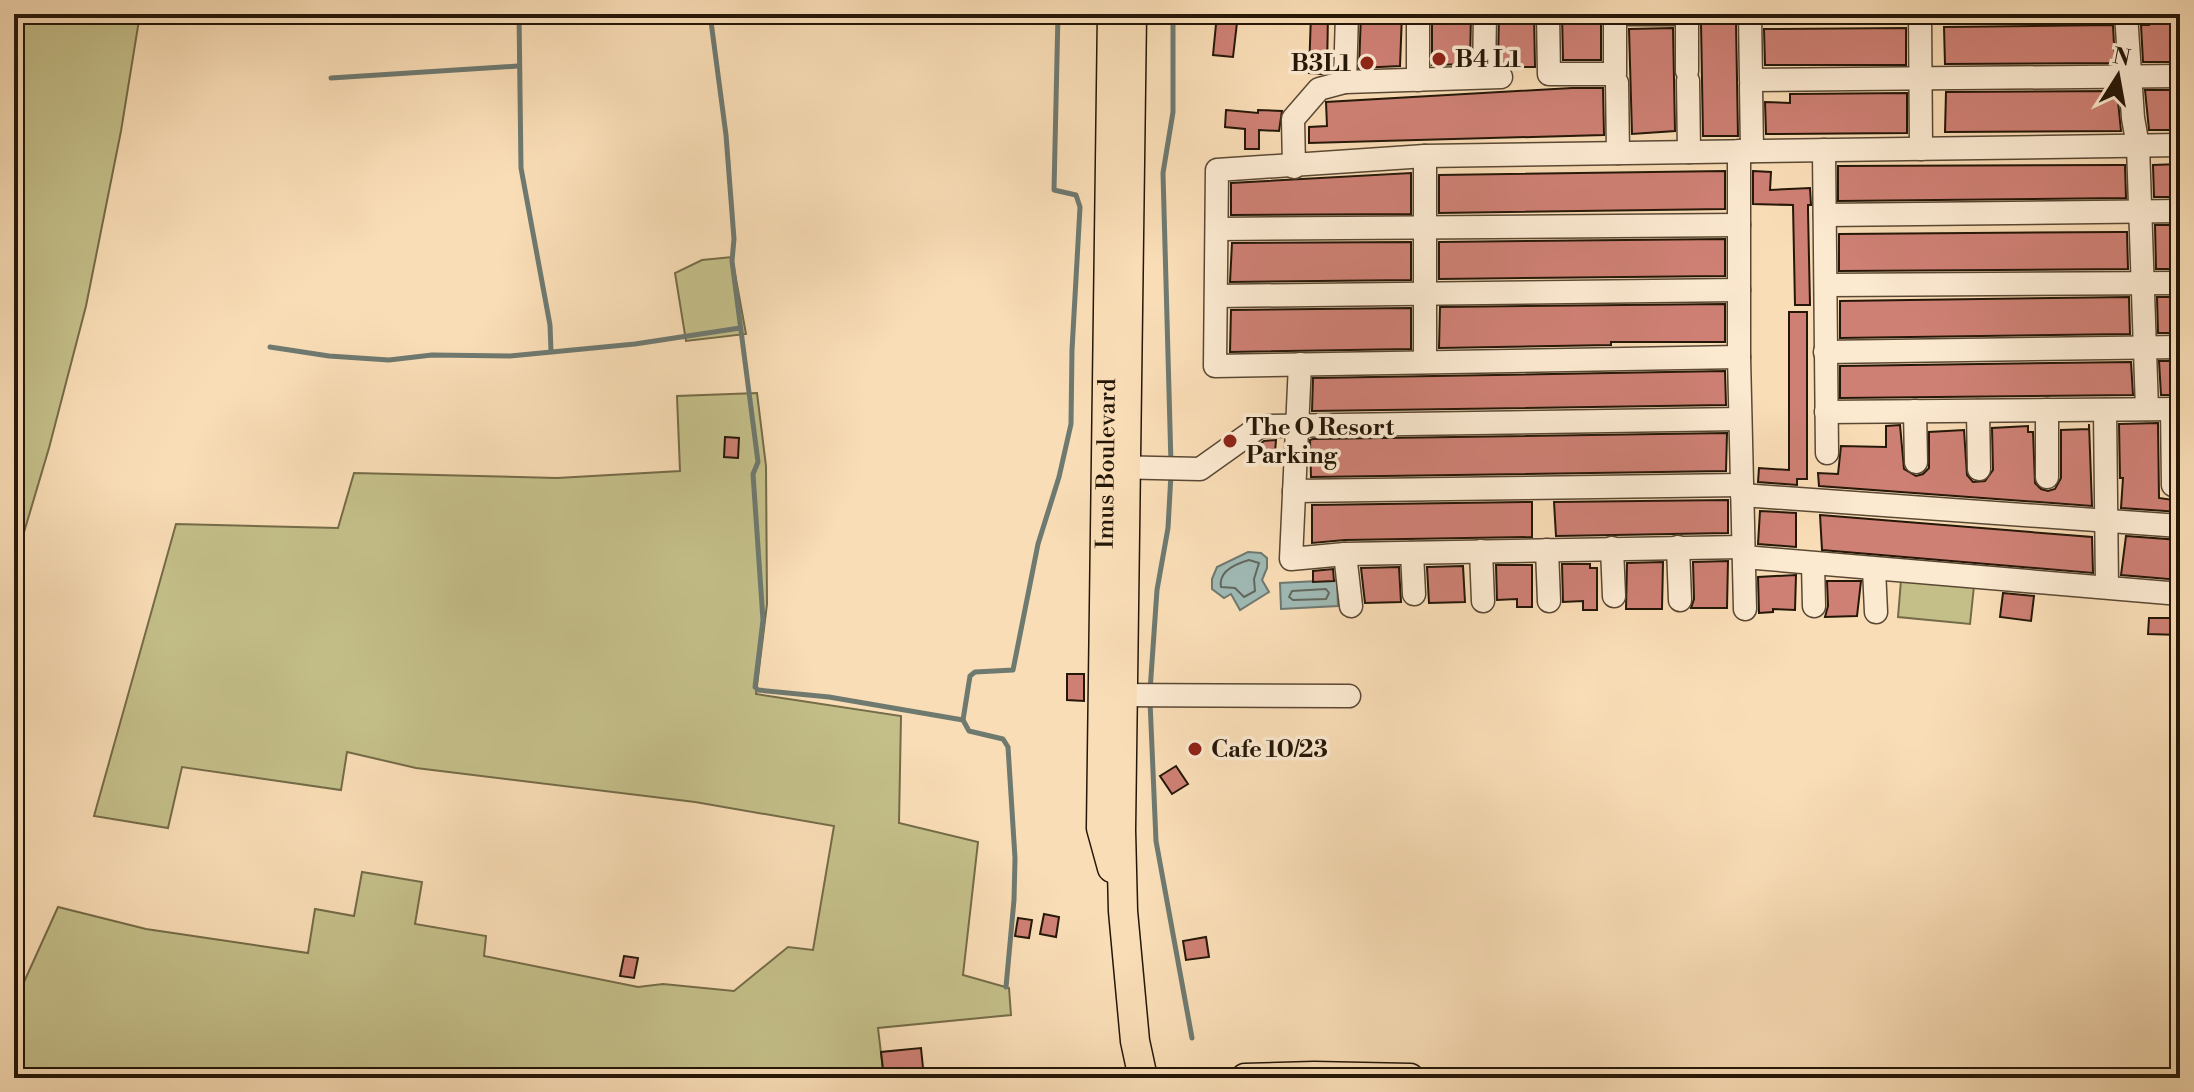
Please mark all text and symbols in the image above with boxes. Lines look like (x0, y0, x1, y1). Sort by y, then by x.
north arrow (2078, 36, 2158, 116)
text: N (2110, 43, 2133, 73)
place label: B4 L1 (1455, 45, 1521, 75)
place label: B3L1 (1291, 49, 1351, 79)
marker: B4 L1 (1430, 50, 1448, 68)
marker: B3L1 (1358, 54, 1376, 72)
street label: Imus Boulevard (1091, 378, 1123, 549)
place label: The O Resort Parking (1246, 413, 1395, 471)
marker: The O Resort Parking (1221, 432, 1239, 450)
place label: Cafe 10/23 (1211, 735, 1328, 765)
marker: Cafe 10/23 (1186, 740, 1204, 758)

